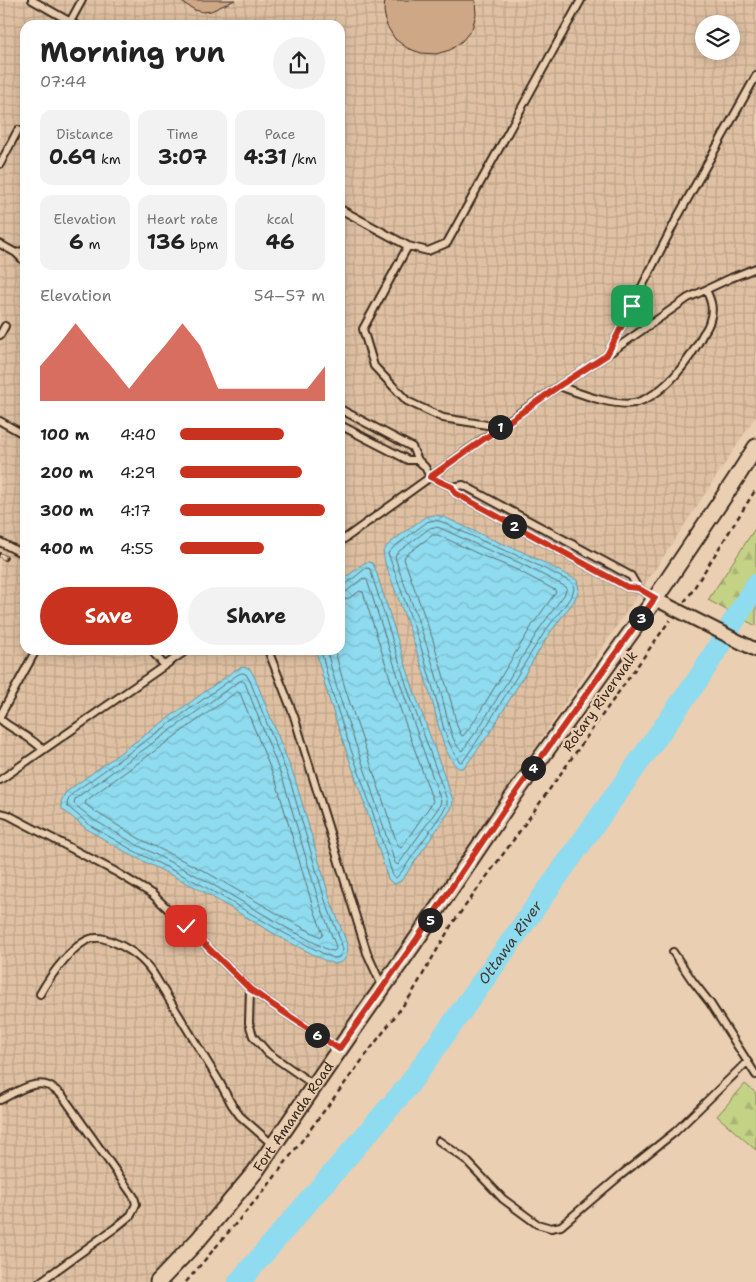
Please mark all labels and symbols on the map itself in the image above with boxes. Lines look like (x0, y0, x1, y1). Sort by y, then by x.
pin (611, 285, 653, 327)
pin: 1 (488, 414, 512, 440)
pin: 2 (502, 514, 526, 538)
pin: 3 (628, 606, 654, 630)
street label: Rotary Riverwalk (559, 647, 641, 755)
pin: 4 (520, 756, 546, 780)
water label: Ottawa River (474, 896, 547, 988)
pin (165, 905, 207, 947)
pin: 5 (418, 908, 442, 932)
pin: 6 (304, 1022, 330, 1048)
street label: Fort Amanda Road (249, 1058, 337, 1175)

